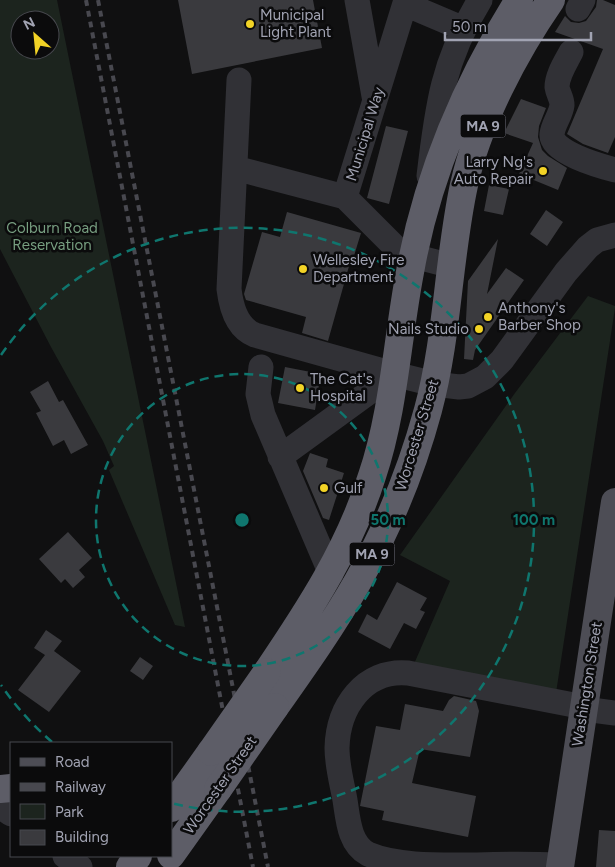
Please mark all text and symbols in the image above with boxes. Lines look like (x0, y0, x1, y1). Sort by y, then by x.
place label: Municipal Light Plant (260, 6, 332, 41)
north arrow (10, 10, 60, 60)
scale bar (445, 10, 591, 42)
text: N (21, 14, 38, 34)
marker: Municipal Light Plant (244, 18, 256, 30)
text: 50 m (452, 18, 487, 36)
street label: Municipal Way (342, 85, 388, 183)
road number: MA 9 (460, 114, 506, 138)
place label: Larry Ng's Auto Repair (454, 153, 533, 188)
marker: Larry Ng's Auto Repair (537, 165, 549, 177)
park label: Colburn Road Reservation (6, 219, 98, 254)
place label: Wellesley Fire Department (313, 251, 405, 286)
marker: Wellesley Fire Department (297, 263, 309, 275)
place label: Anthony's Barber Shop (498, 299, 581, 334)
marker: Anthony's Barber Shop (482, 311, 494, 323)
place label: Nails Studio (388, 320, 469, 338)
marker: Nails Studio (473, 323, 485, 335)
place label: The Cat's Hospital (310, 370, 373, 405)
street label: Worcester Street (392, 377, 443, 493)
marker: The Cat's Hospital (294, 382, 306, 394)
place label: Gulf (334, 479, 363, 497)
marker: Gulf (318, 482, 330, 494)
centre of rings (233, 511, 251, 529)
text: 50 m (370, 511, 406, 529)
text: 100 m (513, 511, 555, 529)
road number: MA 9 (350, 542, 394, 566)
street label: Washington Street (568, 620, 606, 748)
street label: Worcester Street (180, 732, 261, 837)
legend (10, 742, 172, 857)
text: Road (55, 753, 90, 771)
text: Railway (55, 778, 106, 796)
text: Park (55, 803, 84, 821)
text: Building (55, 828, 109, 846)

